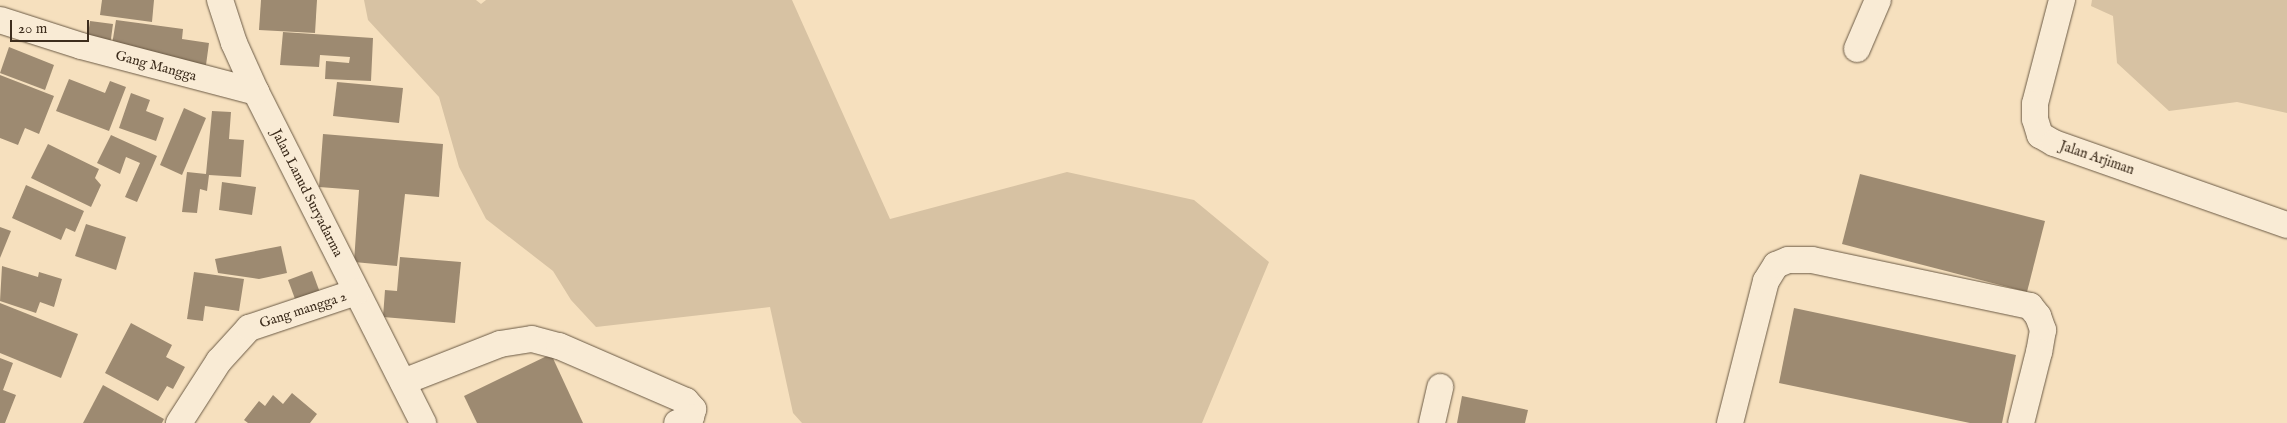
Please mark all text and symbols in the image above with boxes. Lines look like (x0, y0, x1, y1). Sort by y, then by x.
scale bar (12, 10, 91, 42)
text: 20 m (18, 19, 47, 38)
street label: Gang Mangga (114, 47, 198, 85)
street label: Jalan Lanud Suryadarma (268, 126, 346, 260)
street label: Jalan Arjiman (2057, 137, 2137, 179)
street label: Gang mangga 2 (257, 288, 349, 332)

